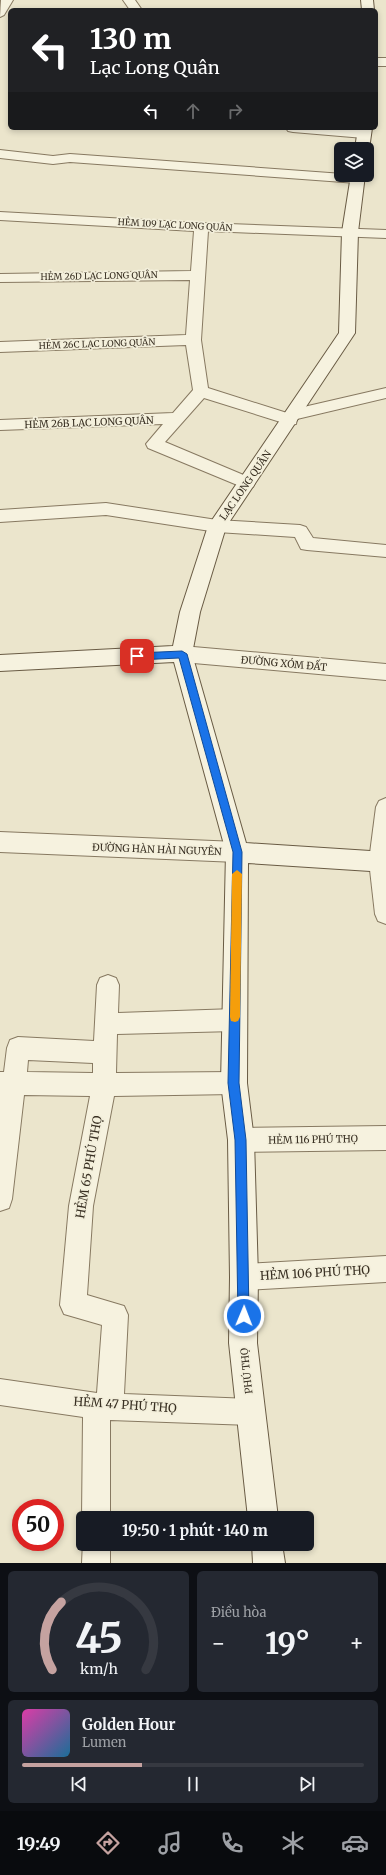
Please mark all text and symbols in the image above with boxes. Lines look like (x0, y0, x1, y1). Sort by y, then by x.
text: 130 m (90, 21, 172, 57)
icon: left (24, 24, 76, 76)
text: Lạc Long Quân (90, 56, 220, 79)
icon: left (140, 100, 162, 122)
icon: ahead (182, 100, 204, 122)
icon: right (224, 100, 246, 122)
map controls (334, 142, 374, 182)
button: layers (334, 142, 374, 182)
street label: HẺM 109 LẠC LONG QUÂN (117, 216, 233, 234)
street label: HẺM 26D LẠC LONG QUÂN (40, 269, 158, 283)
street label: HẺM 26C LẠC LONG QUÂN (38, 336, 156, 352)
street label: HẺM 26B LẠC LONG QUÂN (24, 413, 154, 431)
street label: LẠC LONG QUÂN (217, 448, 274, 523)
pin (120, 639, 154, 673)
icon: arrive (126, 645, 148, 667)
street label: ĐƯỜNG XÓM ĐẤT (240, 651, 328, 674)
street label: ĐƯỜNG HÀN HẢI NGUYÊN (92, 840, 222, 858)
street label: HẺM 65 PHÚ THỌ (71, 1114, 105, 1220)
street label: HẺM 116 PHÚ THỌ (268, 1131, 358, 1147)
street label: HẺM 106 PHÚ THỌ (259, 1261, 371, 1283)
position arrow (223, 1295, 265, 1337)
street label: PHÚ THỌ (237, 1347, 255, 1395)
street label: HẺM 47 PHÚ THỌ (73, 1392, 178, 1416)
speed limit sign: 50 (12, 1499, 64, 1551)
text: 19:50 · 1 phút · 140 m (122, 1521, 268, 1540)
text: Điều hòa (211, 1604, 266, 1621)
text: 45 (75, 1611, 122, 1663)
text: 19° (265, 1624, 310, 1662)
text: − (211, 1629, 226, 1657)
text: + (349, 1629, 364, 1657)
text: km/h (80, 1659, 118, 1677)
text: Golden Hour (82, 1715, 176, 1734)
text: Lumen (82, 1734, 126, 1751)
icon: previous (68, 1773, 90, 1795)
icon: pause (182, 1773, 204, 1795)
icon: next (296, 1773, 318, 1795)
icon: directions (94, 1829, 122, 1857)
icon: music (156, 1829, 184, 1857)
icon: phone (218, 1829, 246, 1857)
icon: climate (279, 1829, 307, 1857)
icon: car (341, 1829, 369, 1857)
text: 19:49 (17, 1832, 61, 1855)

